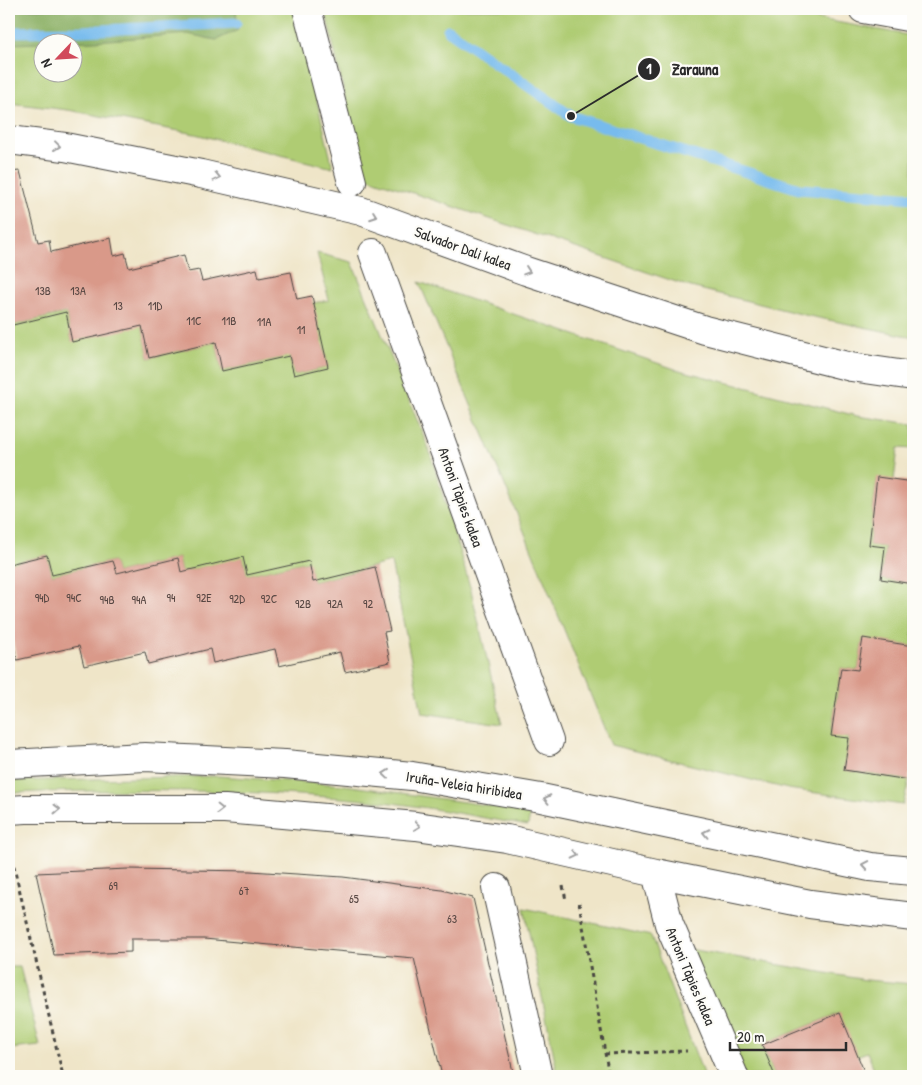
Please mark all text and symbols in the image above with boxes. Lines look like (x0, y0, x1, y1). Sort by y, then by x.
north arrow (32, 32, 82, 82)
callout: Zarauna (637, 53, 729, 84)
text: N (35, 56, 56, 71)
text: 1 (646, 58, 652, 79)
text: Zarauna (672, 58, 719, 80)
one-way arrow (53, 140, 61, 151)
one-way arrow (212, 171, 221, 182)
one-way arrow (370, 210, 378, 220)
street label: Salvador Dali kalea (412, 221, 514, 275)
one-way arrow (522, 265, 531, 275)
house number: 13B (35, 282, 51, 299)
house number: 13A (70, 282, 86, 299)
house number: 13 (113, 297, 123, 314)
house number: 11D (148, 297, 163, 314)
house number: 11C (186, 312, 202, 329)
house number: 11B (222, 312, 236, 329)
house number: 11A (257, 313, 271, 330)
house number: 11 (297, 321, 305, 338)
street label: Antoni Tàpies kalea (433, 444, 489, 550)
house number: 94D (35, 589, 50, 606)
house number: 94C (66, 589, 82, 606)
house number: 94 (167, 589, 176, 606)
house number: 92E (196, 589, 212, 606)
house number: 92D (229, 590, 245, 607)
house number: 92C (261, 590, 278, 607)
house number: 94B (100, 591, 115, 608)
house number: 94A (132, 591, 147, 608)
house number: 92B (295, 595, 311, 612)
house number: 92A (327, 595, 343, 612)
house number: 92 (363, 595, 373, 612)
street label: Iruña-Veleia hiribidea (405, 765, 524, 805)
one-way arrow (382, 769, 390, 780)
one-way arrow (542, 794, 551, 805)
one-way arrow (54, 804, 62, 814)
one-way arrow (216, 804, 224, 814)
one-way arrow (413, 820, 421, 831)
one-way arrow (701, 828, 710, 839)
one-way arrow (572, 849, 581, 860)
one-way arrow (860, 861, 869, 871)
house number: 69 (108, 877, 118, 894)
house number: 67 (239, 882, 249, 899)
house number: 65 (349, 890, 359, 907)
house number: 63 (447, 910, 457, 927)
street label: Antoni Tàpies kalea (661, 924, 721, 1028)
scale bar (730, 1020, 846, 1052)
text: 20 m (737, 1026, 764, 1047)

